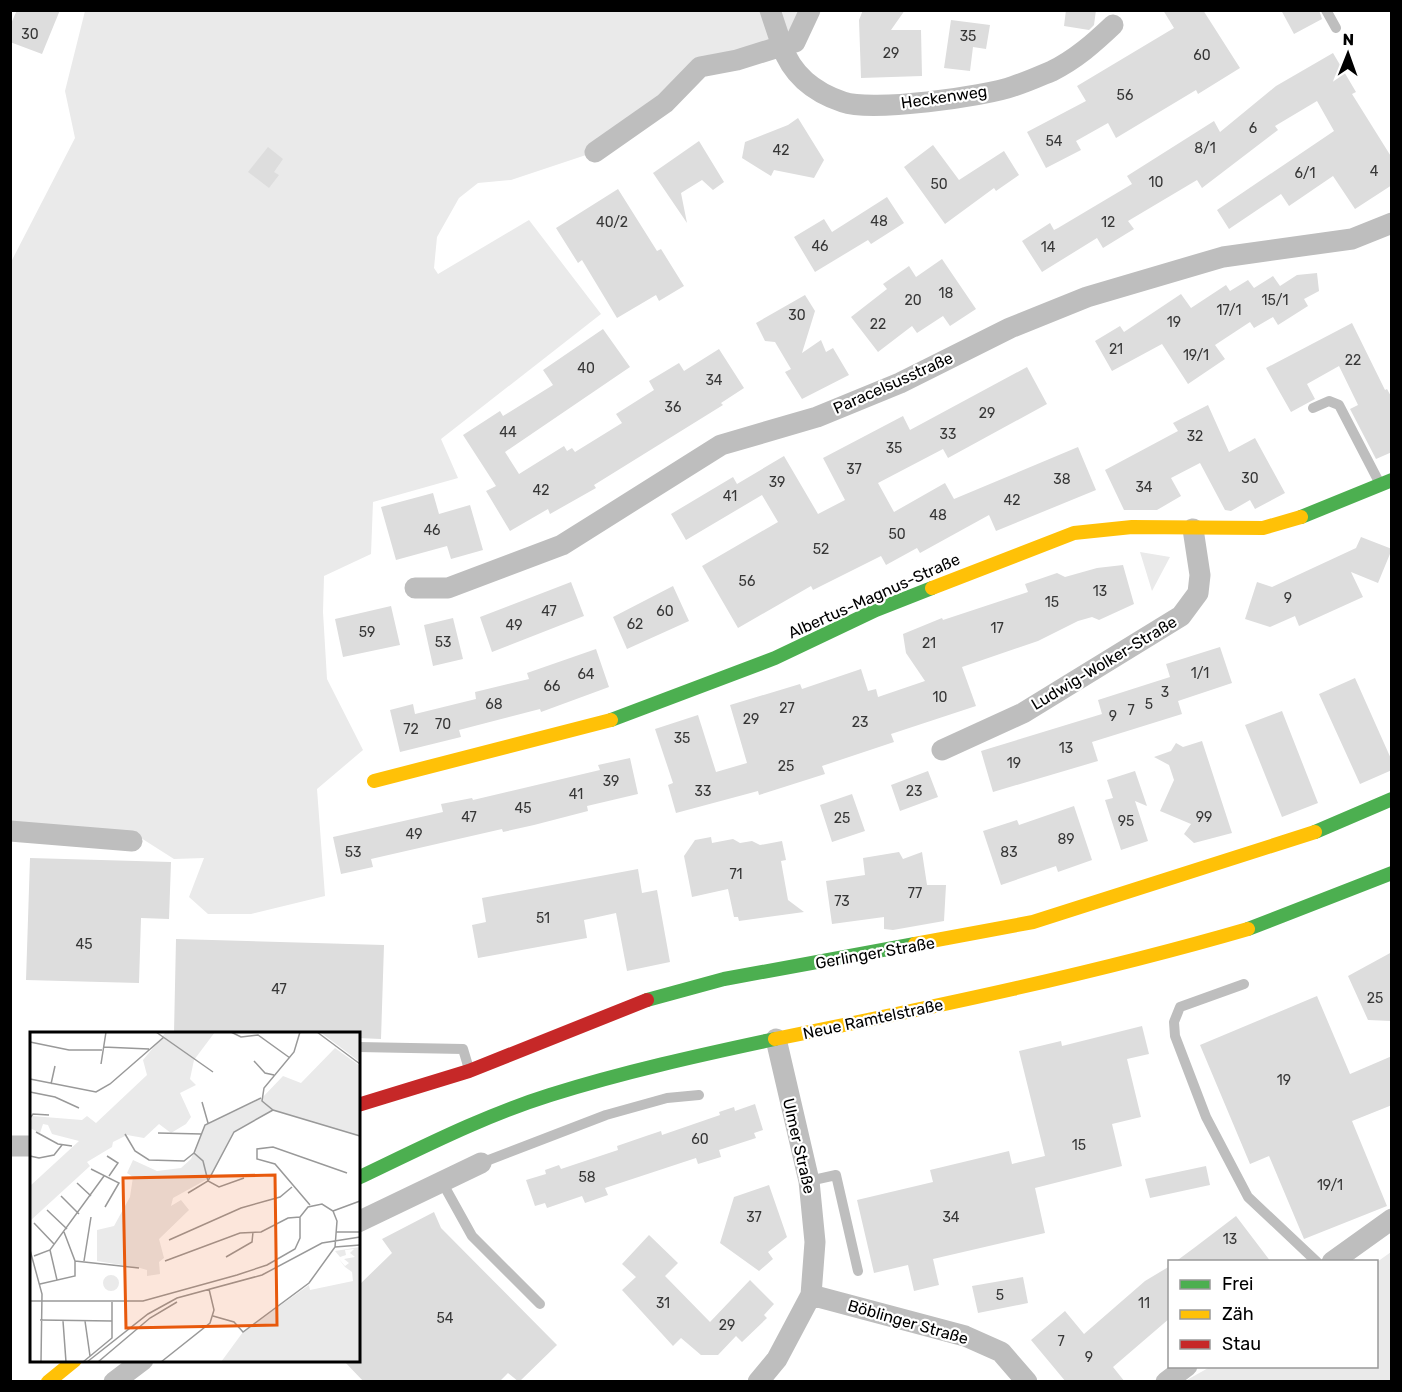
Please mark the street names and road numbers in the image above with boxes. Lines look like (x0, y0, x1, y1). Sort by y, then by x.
street label: Heckenweg (900, 82, 988, 112)
street label: Paracelsusstraße (830, 348, 956, 418)
street label: Albertus-Magnus-Straße (785, 549, 963, 642)
street label: Ludwig-Wolker-Straße (1028, 612, 1180, 714)
street label: Gerlinger Straße (814, 933, 936, 973)
street label: Neue Ramtelstraße (801, 995, 945, 1043)
street label: Ulmer Straße (779, 1096, 819, 1196)
street label: Böblinger Straße (846, 1296, 970, 1348)

